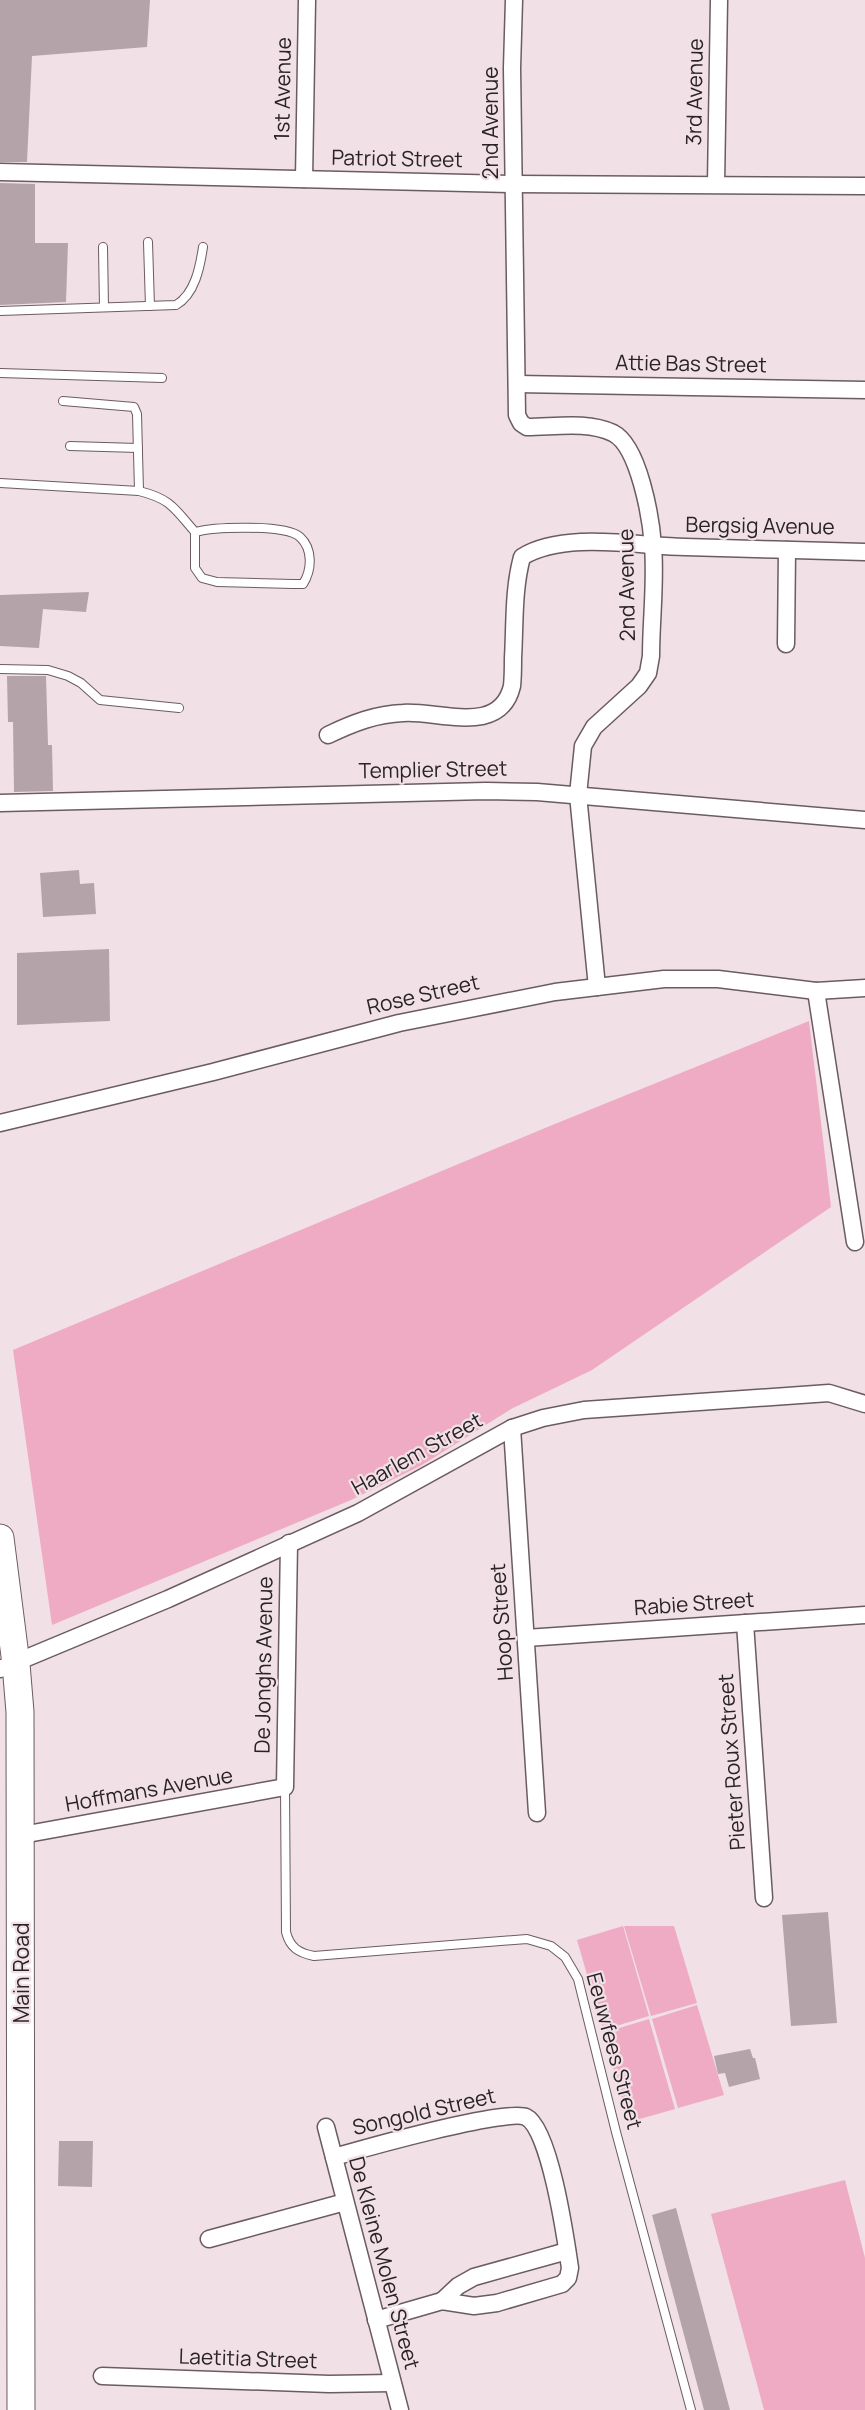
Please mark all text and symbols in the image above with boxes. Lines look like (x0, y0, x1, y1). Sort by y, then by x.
street label: 1st Avenue (267, 37, 297, 141)
street label: 3rd Avenue (679, 38, 709, 146)
street label: 2nd Avenue (476, 67, 504, 179)
street label: Patriot Street (331, 143, 463, 173)
street label: Attie Bas Street (615, 348, 767, 378)
street label: Bergsig Avenue (685, 510, 835, 540)
street label: 2nd Avenue (611, 528, 641, 642)
street label: Templier Street (358, 754, 508, 784)
street label: Rose Street (364, 967, 482, 1021)
street label: Haarlem Street (346, 1406, 487, 1501)
street label: Hoop Street (483, 1562, 519, 1682)
street label: De Jonghs Avenue (247, 1576, 279, 1754)
street label: Rabie Street (633, 1585, 755, 1621)
street label: Pieter Roux Street (711, 1673, 751, 1851)
street label: Hoffmans Avenue (63, 1760, 235, 1818)
street label: Main Road (7, 1923, 35, 2023)
street label: Eeuwfees Street (581, 1969, 649, 2132)
street label: Songold Street (350, 2081, 498, 2141)
street label: De Kleine Molen Street (343, 2153, 427, 2372)
street label: Laetitia Street (178, 2342, 318, 2374)

